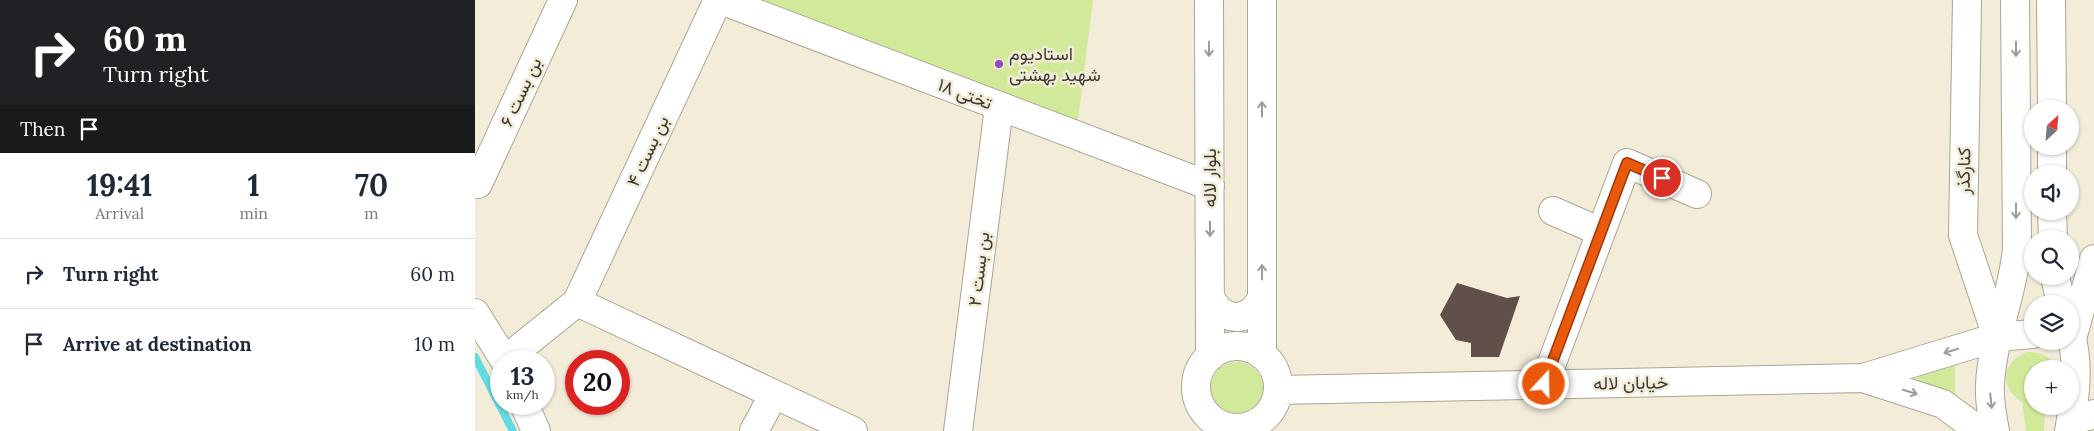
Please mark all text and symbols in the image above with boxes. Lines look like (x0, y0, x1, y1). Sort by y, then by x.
text: 60 m (103, 16, 187, 61)
icon: right (20, 20, 85, 85)
one-way arrow (1204, 40, 1214, 56)
one-way arrow (2011, 40, 2021, 56)
place label: استادیوم شهید بهشتی (1009, 42, 1101, 86)
street label: بن بست ۶ (495, 54, 547, 130)
marker: استادیوم شهید بهشتی (993, 58, 1005, 70)
text: Turn right (103, 60, 208, 88)
street label: تختی ۱۸ (935, 73, 996, 114)
north arrow (2024, 100, 2079, 155)
map controls (2024, 100, 2079, 415)
one-way arrow (1257, 101, 1267, 118)
street label: بن بست ۴ (621, 112, 674, 190)
icon: arrive (75, 115, 103, 143)
text: Then (20, 117, 65, 141)
street label: کنارگذر (1952, 147, 1975, 196)
street label: بلوار لاله (1198, 149, 1221, 207)
pin (1641, 157, 1683, 199)
icon: arrive (1648, 164, 1676, 192)
button: sound (2024, 165, 2079, 220)
text: 19:41 (87, 166, 153, 204)
text: 1 (248, 166, 260, 204)
text: 70 (355, 166, 388, 204)
one-way arrow (2011, 202, 2021, 219)
text: Arrival (95, 203, 144, 223)
text: min (239, 203, 268, 223)
text: m (364, 203, 379, 223)
one-way arrow (1205, 220, 1215, 236)
button: search (2024, 230, 2079, 285)
street label: بن بست ۲ (963, 231, 994, 307)
icon: right (20, 260, 48, 288)
text: Turn right (63, 262, 159, 286)
text: 60 m (410, 262, 455, 286)
one-way arrow (1257, 264, 1267, 280)
button: layers (2024, 295, 2079, 350)
icon: arrive (20, 330, 48, 358)
text: Arrive at destination (63, 332, 252, 356)
text: 10 m (414, 332, 455, 356)
one-way arrow (1943, 347, 1959, 357)
speed limit sign: 20 (565, 350, 630, 415)
position arrow (1517, 357, 1569, 409)
text: 13 (510, 360, 535, 392)
button: + (2024, 360, 2079, 415)
street label: خیابان لاله (1593, 370, 1669, 395)
text: km/h (506, 387, 539, 402)
one-way arrow (1902, 388, 1918, 398)
one-way arrow (1986, 393, 1996, 409)

